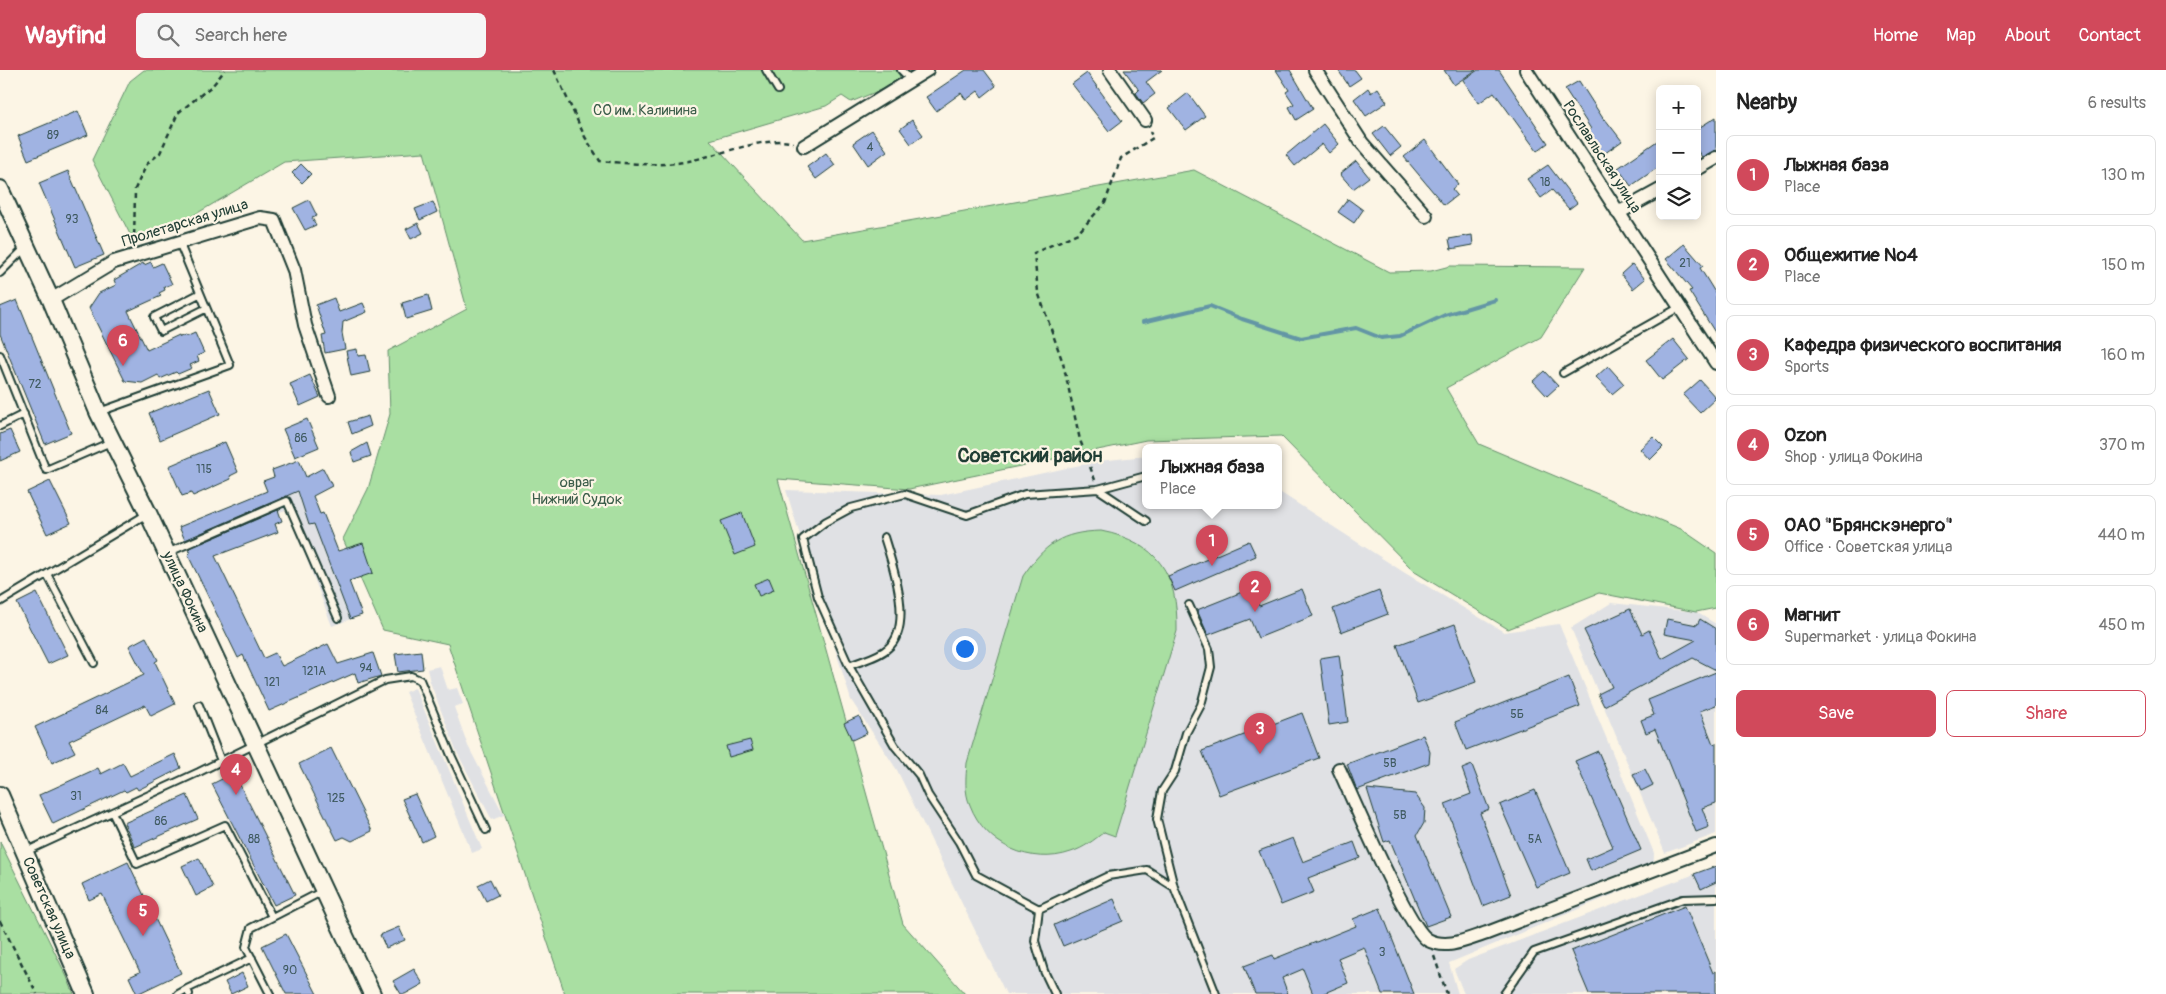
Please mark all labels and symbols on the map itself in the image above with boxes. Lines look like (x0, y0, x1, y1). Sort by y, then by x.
street label: Рославльская улица (1559, 97, 1645, 217)
park label: СО им. Калинина (593, 101, 697, 120)
house number: 89 (47, 128, 59, 143)
house number: 4 (867, 140, 874, 155)
house number: 18 (1540, 175, 1550, 190)
street label: Пролетарская улица (120, 195, 250, 251)
house number: 93 (66, 212, 79, 227)
house number: 21 (1679, 256, 1691, 271)
pin: 6 (107, 325, 139, 366)
house number: 72 (28, 377, 42, 392)
house number: 86 (294, 431, 308, 446)
district label: Советский район (957, 443, 1103, 468)
house number: 115 (196, 462, 212, 477)
park label: овраг Нижний Судок (532, 473, 623, 509)
pin: 1 (1196, 525, 1228, 566)
street label: улица Фокина (157, 547, 212, 636)
pin: 2 (1239, 571, 1271, 612)
your location (952, 636, 978, 662)
house number: 94 (359, 661, 373, 676)
house number: 121А (302, 664, 326, 679)
house number: 121 (264, 675, 280, 690)
house number: 84 (95, 703, 109, 718)
house number: 5Б (1510, 707, 1524, 722)
pin: 3 (1244, 713, 1276, 754)
pin: 4 (220, 754, 252, 795)
house number: 5В (1383, 756, 1397, 771)
house number: 31 (70, 789, 82, 804)
house number: 125 (327, 791, 345, 806)
house number: 5В (1393, 808, 1407, 823)
house number: 86 (154, 814, 168, 829)
house number: 88 (248, 832, 260, 847)
house number: 5А (1528, 832, 1542, 847)
street label: Советская улица (18, 854, 80, 962)
pin: 5 (127, 895, 159, 936)
house number: 3 (1379, 945, 1386, 960)
house number: 90 (283, 963, 297, 978)

